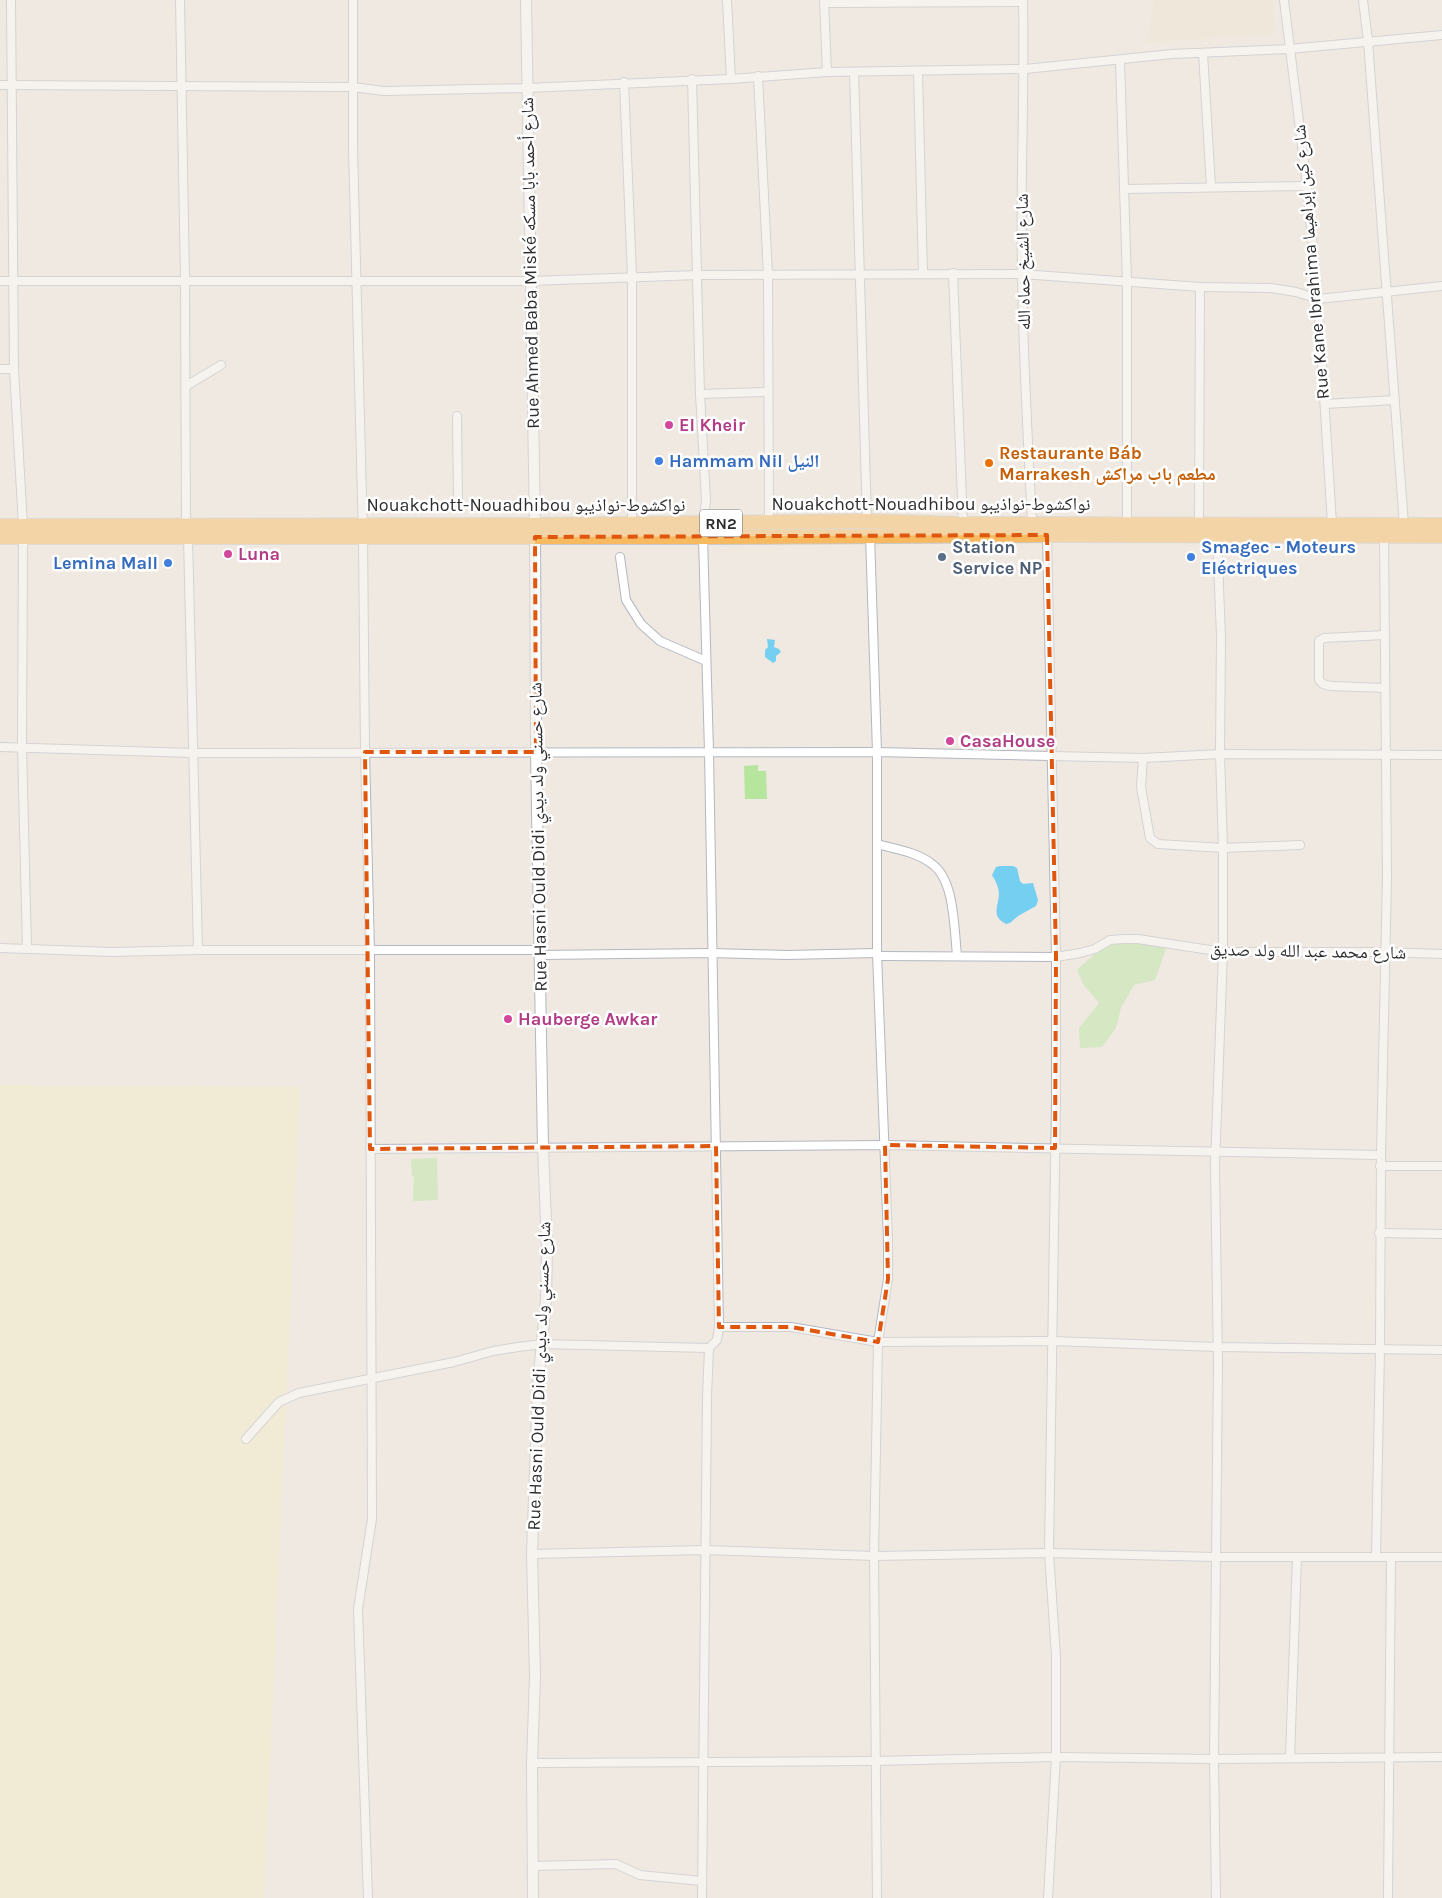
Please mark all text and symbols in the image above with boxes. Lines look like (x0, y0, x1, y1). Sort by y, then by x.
street label: Rue Ahmed Baba Miské شارع أحمد بابا مسكه (516, 97, 544, 429)
street label: Rue Kane Ibrahima شارع كين إبراهيما (1288, 124, 1335, 400)
street label: شارع الشيخ حماه الله (1011, 193, 1036, 331)
place label: El Kheir (679, 414, 745, 436)
marker: El Kheir (663, 419, 675, 431)
place label: Restaurante Báb Marrakesh مطعم باب مراكش (999, 442, 1216, 486)
place label: Hammam Nil النيل (669, 450, 819, 472)
marker: Hammam Nil النيل (653, 455, 665, 467)
marker: Restaurante Báb Marrakesh مطعم باب مراكش (983, 457, 995, 469)
street label: Nouakchott-Nouadhibou نواكشوط-نواذيبو (772, 493, 1091, 515)
street label: Nouakchott-Nouadhibou نواكشوط-نواذيبو (367, 494, 686, 516)
road number: RN2 (700, 509, 742, 536)
place label: Station Service NP (952, 536, 1042, 579)
place label: Smagec - Moteurs Eléctriques (1201, 536, 1356, 579)
place label: Luna (238, 543, 280, 565)
marker: Luna (222, 548, 234, 560)
marker: Station Service NP (936, 551, 948, 563)
marker: Smagec - Moteurs Eléctriques (1185, 551, 1197, 563)
place label: Lemina Mall (53, 552, 158, 574)
marker: Lemina Mall (162, 557, 174, 569)
street label: Rue Hasni Ould Didi شارع حسني ولد ديدي (524, 682, 555, 992)
place label: CasaHouse (960, 730, 1055, 752)
marker: CasaHouse (944, 735, 956, 747)
street label: شارع محمد عبد الله ولد صديق (1210, 938, 1406, 964)
place label: Hauberge Awkar (518, 1008, 657, 1030)
marker: Hauberge Awkar (502, 1013, 514, 1025)
street label: Rue Hasni Ould Didi شارع حسني ولد ديدي (523, 1221, 559, 1531)

